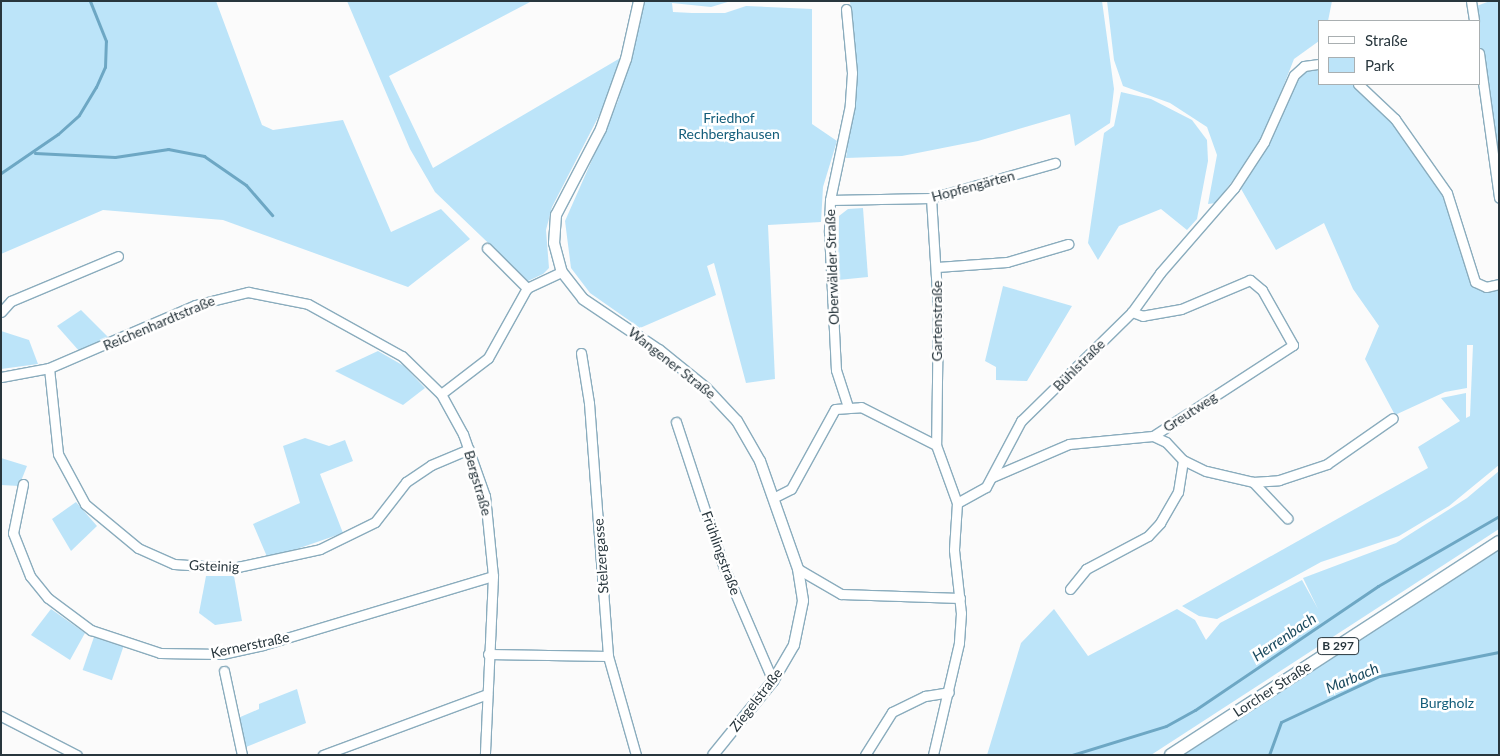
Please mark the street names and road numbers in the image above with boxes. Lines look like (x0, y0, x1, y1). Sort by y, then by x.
street label: Hopfengärten (930, 167, 1016, 205)
street label: Oberwälder Straße (822, 209, 842, 325)
street label: Gartenstraße (929, 281, 945, 361)
street label: Reichenhardtstraße (101, 292, 217, 354)
street label: Wangener Straße (625, 324, 719, 402)
street label: Bühlstraße (1050, 336, 1108, 394)
street label: Greutweg (1160, 388, 1220, 436)
street label: Bergstraße (461, 448, 495, 518)
street label: Frühlingstraße (698, 509, 744, 597)
street label: Stelzergasse (590, 518, 612, 594)
street label: Gsteinig (189, 557, 239, 575)
street label: Kernerstraße (209, 628, 291, 662)
road number: B 297 (1317, 636, 1359, 656)
street label: Lorcher Straße (1230, 658, 1314, 720)
street label: Ziegelstraße (726, 665, 786, 735)

